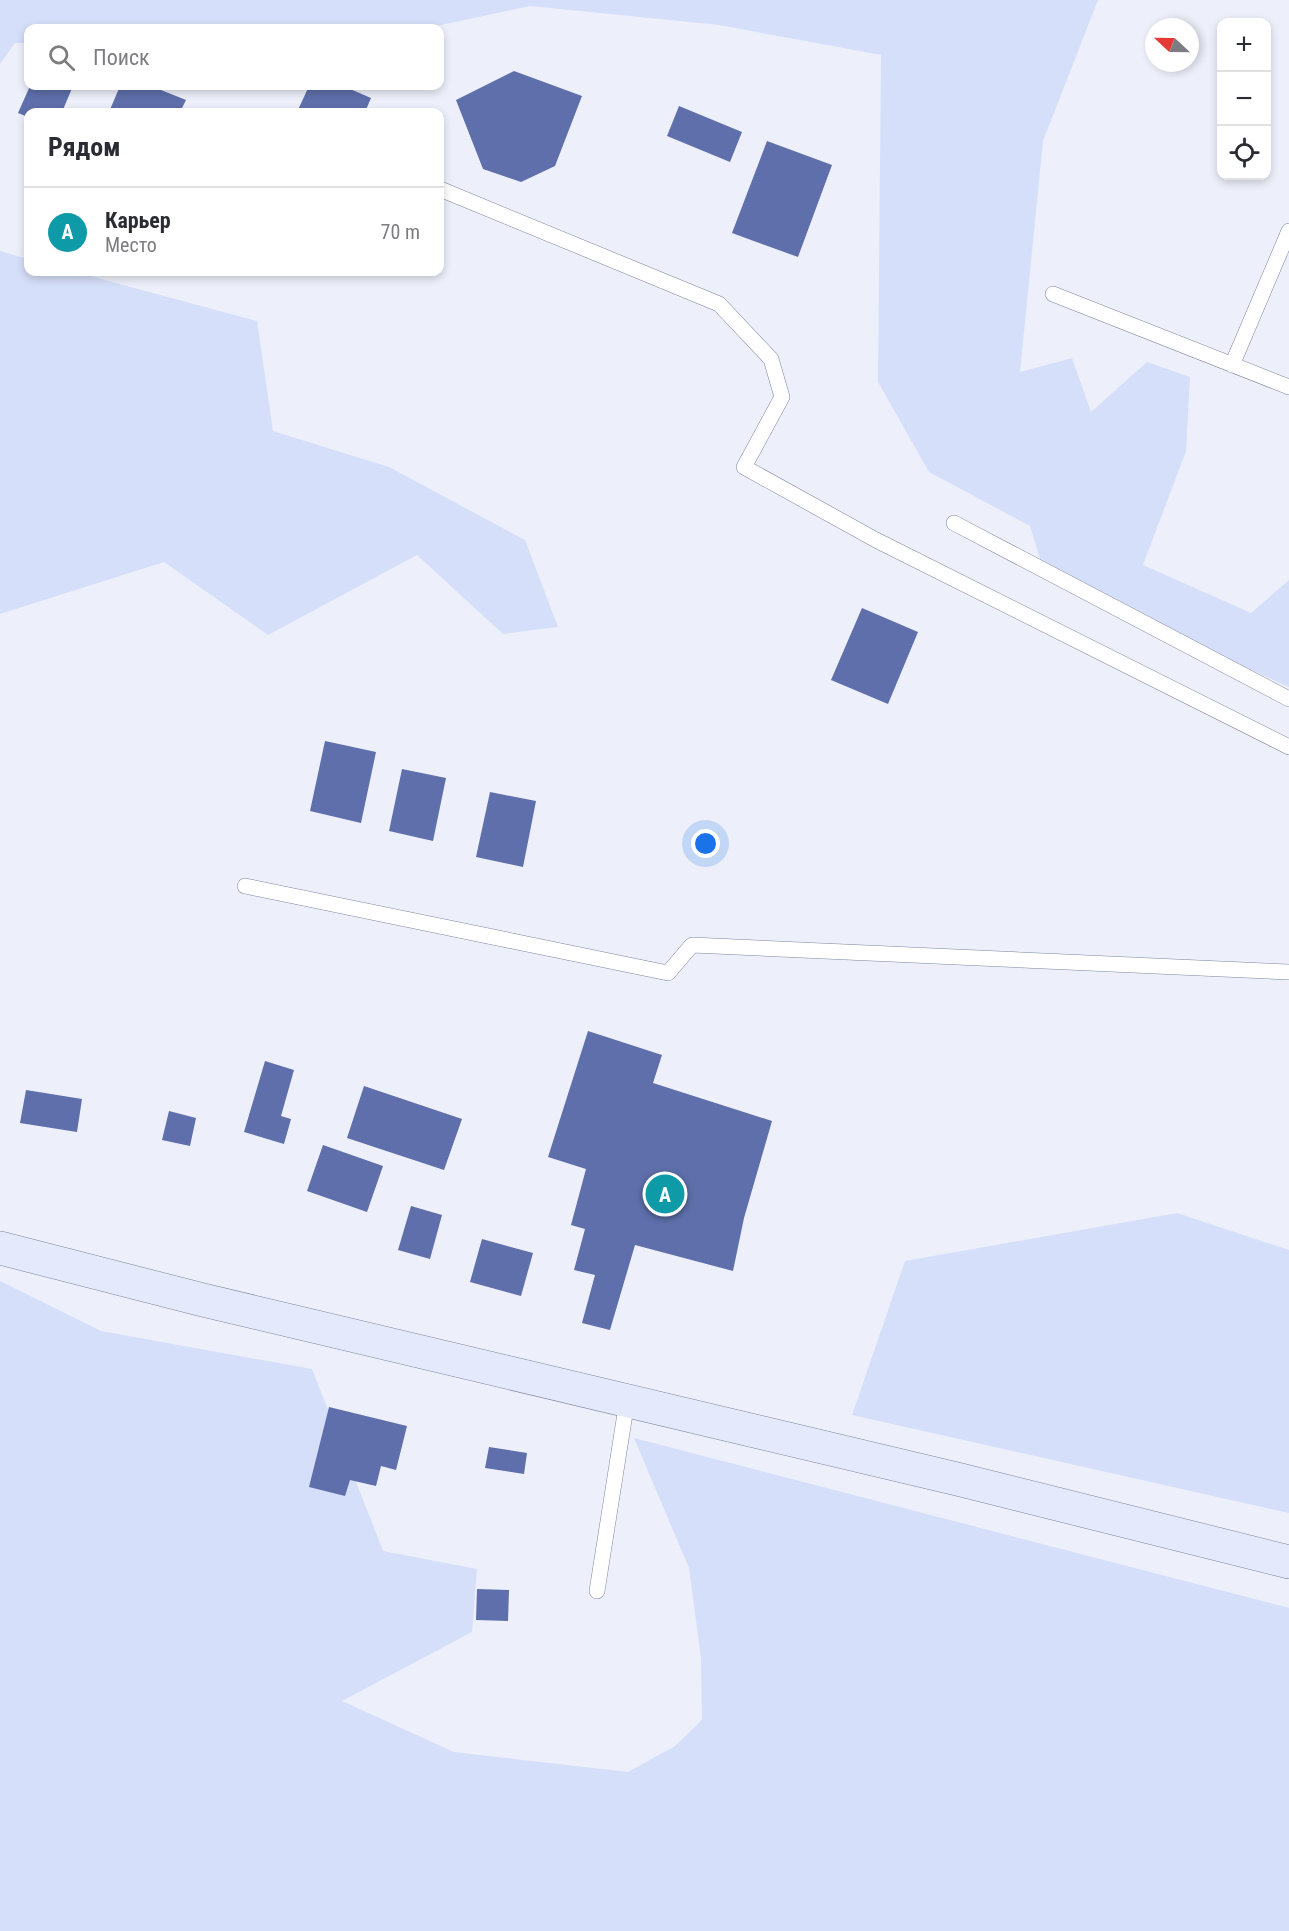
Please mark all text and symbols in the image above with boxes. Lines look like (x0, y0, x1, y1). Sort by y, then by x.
north arrow (1145, 18, 1199, 72)
map controls (1217, 18, 1271, 180)
button: + (1217, 18, 1271, 72)
search box (24, 24, 444, 90)
icon: search (45, 41, 78, 74)
text: Поиск (93, 45, 150, 70)
button: − (1217, 72, 1271, 126)
button: locate (1217, 126, 1271, 180)
text: Рядом (48, 132, 120, 162)
text: Карьер (105, 208, 171, 233)
text: A (62, 220, 73, 244)
text: 70 m (381, 220, 420, 244)
text: Место (105, 233, 157, 257)
your location (691, 829, 720, 858)
pin: A (646, 1172, 684, 1216)

